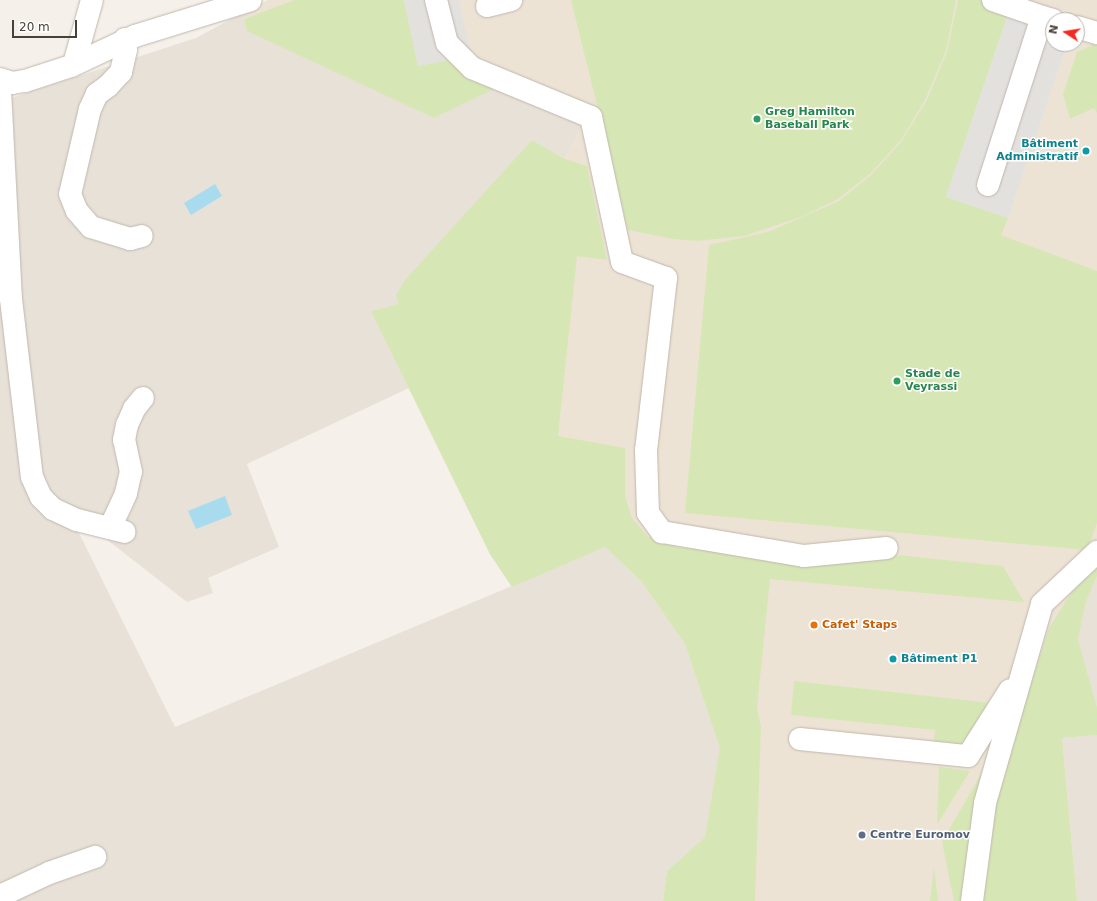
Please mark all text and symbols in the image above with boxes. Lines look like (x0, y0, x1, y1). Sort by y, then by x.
scale bar (14, 12, 79, 38)
north arrow (1045, 12, 1085, 52)
text: 20 m (19, 20, 50, 34)
text: N (1046, 24, 1061, 35)
place label: Greg Hamilton Baseball Park (765, 106, 855, 132)
marker: Greg Hamilton Baseball Park (752, 114, 762, 124)
place label: Bâtiment Administratif (996, 138, 1078, 164)
marker: Bâtiment Administratif (1081, 146, 1091, 156)
place label: Stade de Veyrassi (905, 368, 960, 394)
marker: Stade de Veyrassi (892, 376, 902, 386)
place label: Cafet' Staps (822, 618, 897, 632)
marker: Cafet' Staps (809, 620, 819, 630)
place label: Bâtiment P1 (901, 652, 977, 666)
marker: Bâtiment P1 (888, 654, 898, 664)
place label: Centre Euromov (870, 828, 970, 842)
marker: Centre Euromov (857, 830, 867, 840)

